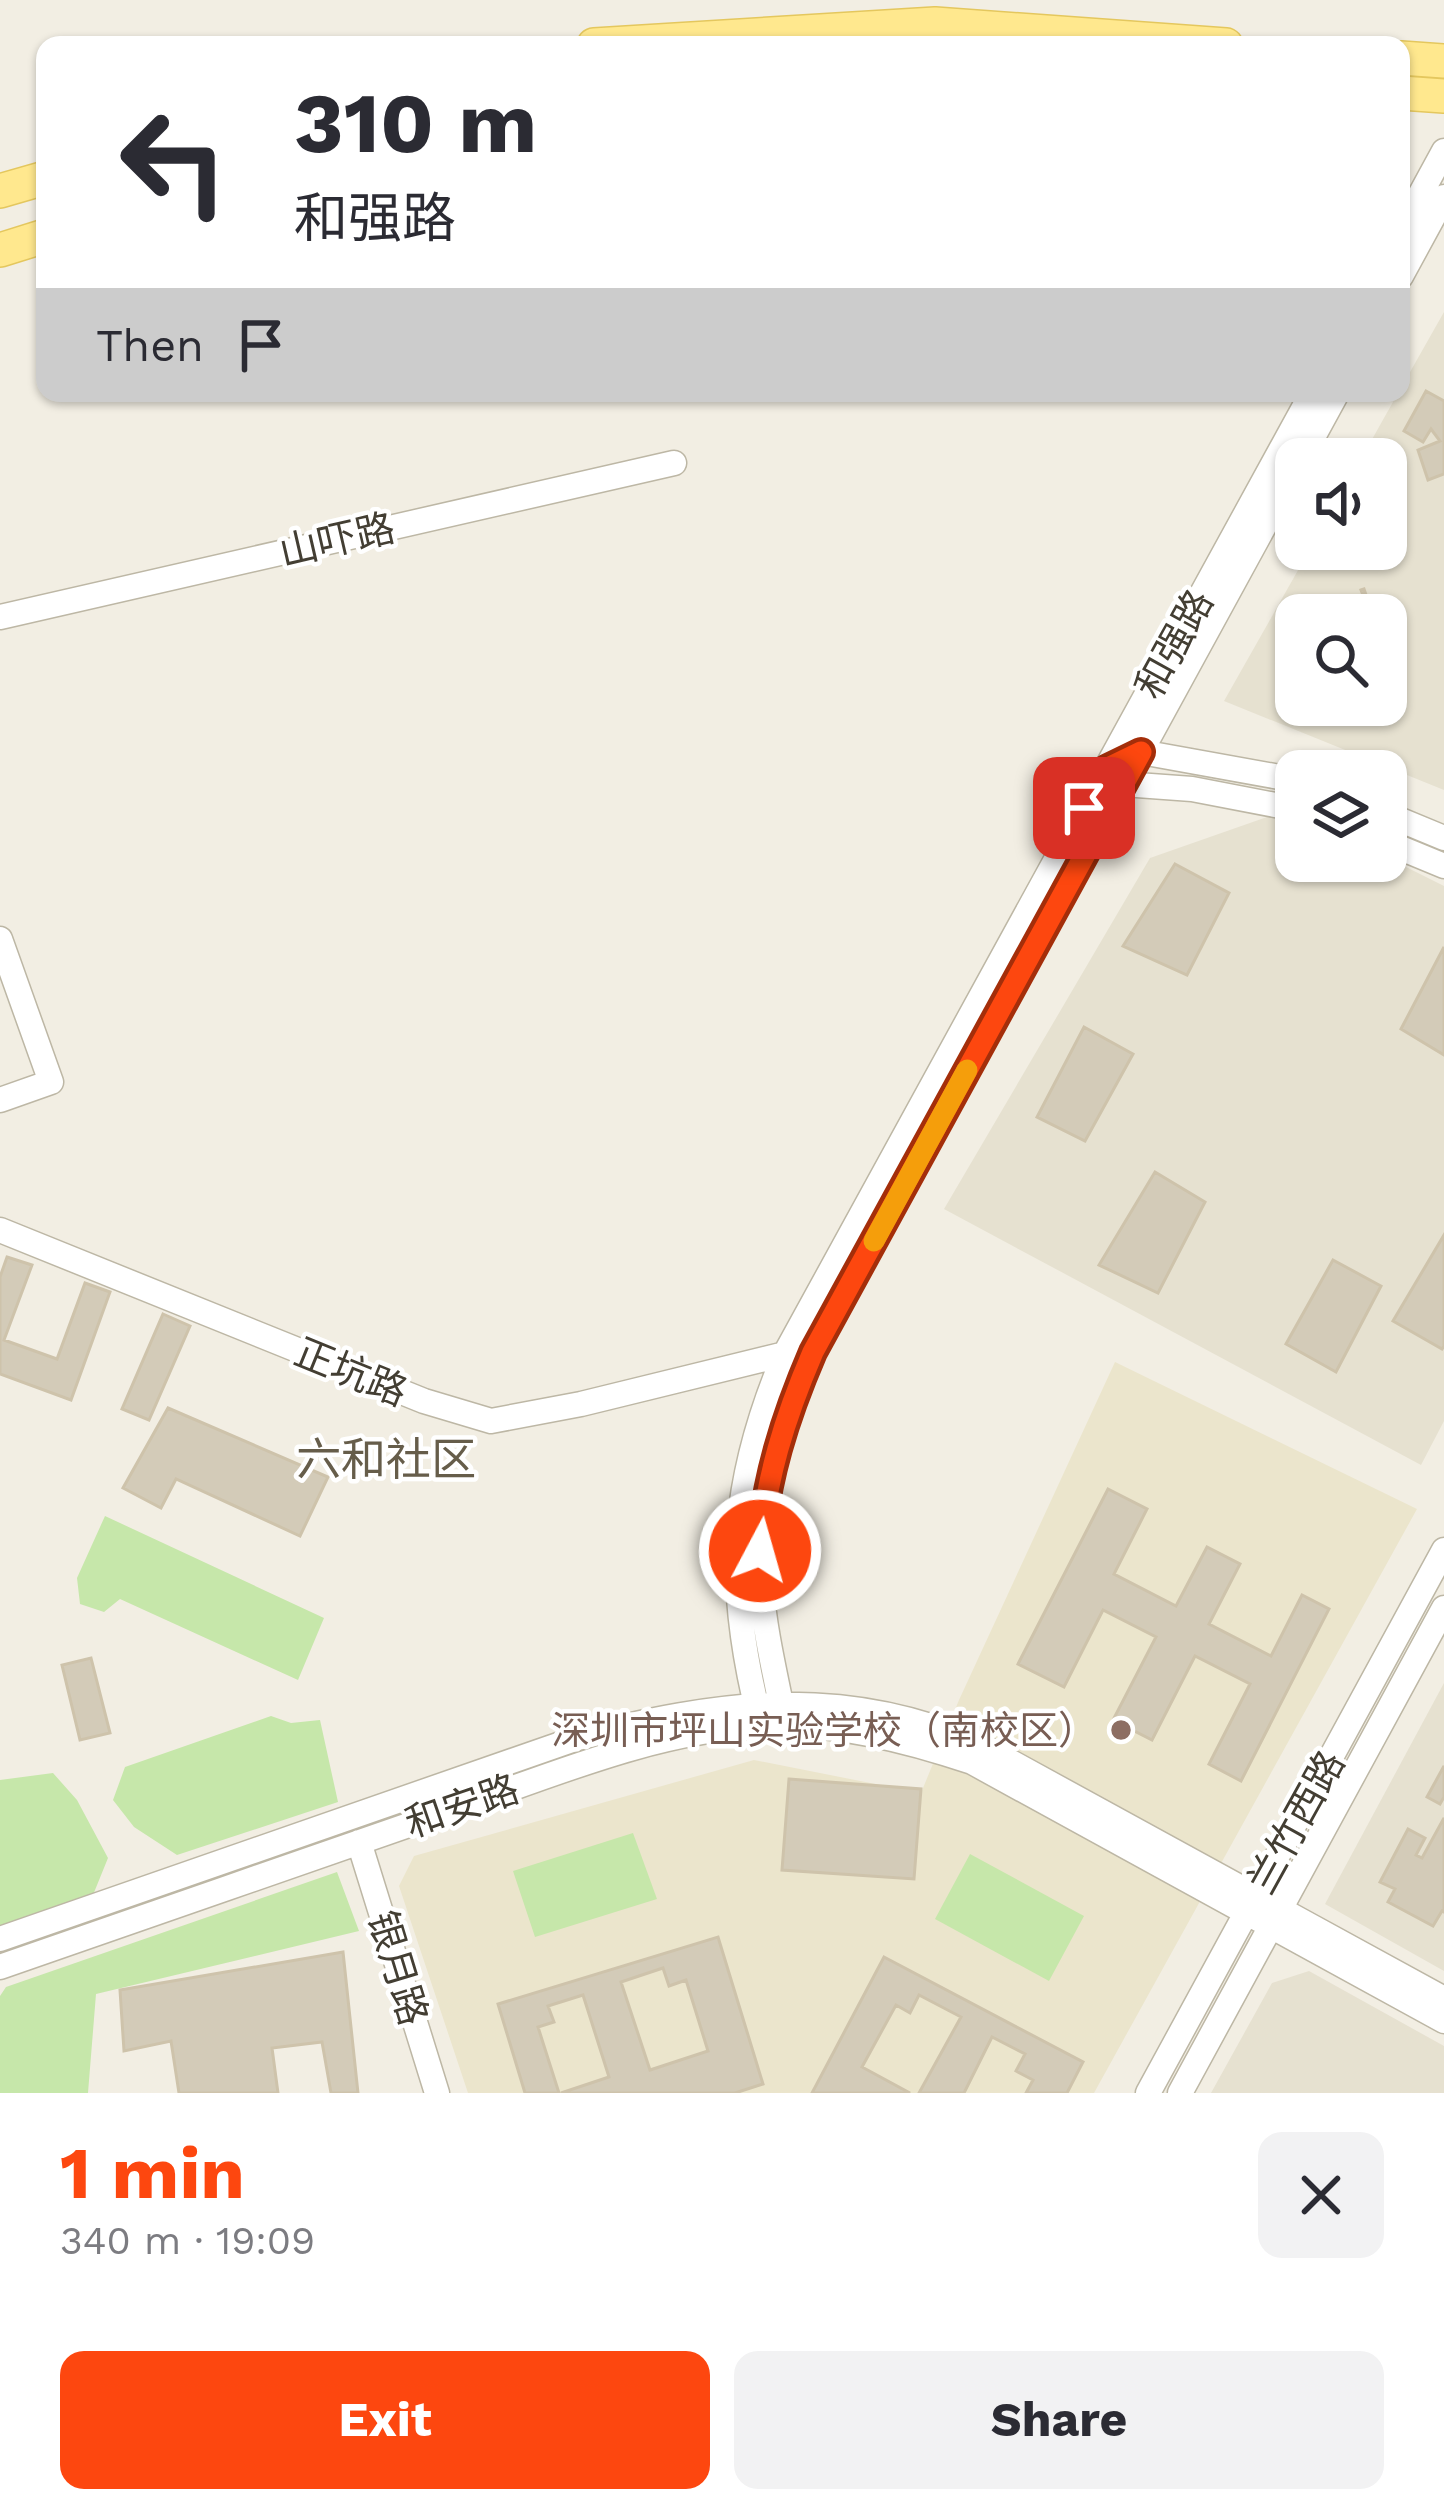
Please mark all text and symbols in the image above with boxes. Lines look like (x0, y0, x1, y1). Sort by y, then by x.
text: 310 m (294, 74, 537, 172)
icon: left (96, 84, 252, 240)
text: 和强路 (294, 187, 456, 250)
icon: arrive (228, 312, 294, 378)
text: Then (96, 319, 204, 372)
map controls (1275, 438, 1407, 882)
button: sound (1275, 438, 1407, 570)
street label: 山吓路 (275, 505, 399, 575)
street label: 和强路 (1126, 582, 1222, 706)
button: search (1275, 594, 1407, 726)
button: layers (1275, 750, 1407, 882)
pin (1033, 757, 1135, 859)
icon: arrive (1051, 775, 1117, 841)
street label: 正坑路 (288, 1329, 414, 1415)
district label: 六和社区 (296, 1433, 476, 1486)
position arrow (697, 1488, 823, 1614)
place label: 深圳市坪山实验学校（南校区） (551, 1708, 1097, 1753)
marker: 深圳市坪山实验学校（南校区） (1108, 1717, 1134, 1743)
street label: 兰竹西路 (1239, 1743, 1353, 1901)
street label: 和安路 (399, 1766, 525, 1846)
street label: 银月路 (359, 1905, 437, 2031)
text: 1 min (60, 2131, 245, 2215)
button: close (1258, 2132, 1384, 2258)
text: 340 m · 19:09 (60, 2218, 315, 2263)
button: Exit (60, 2351, 710, 2489)
button: Share (734, 2351, 1384, 2489)

